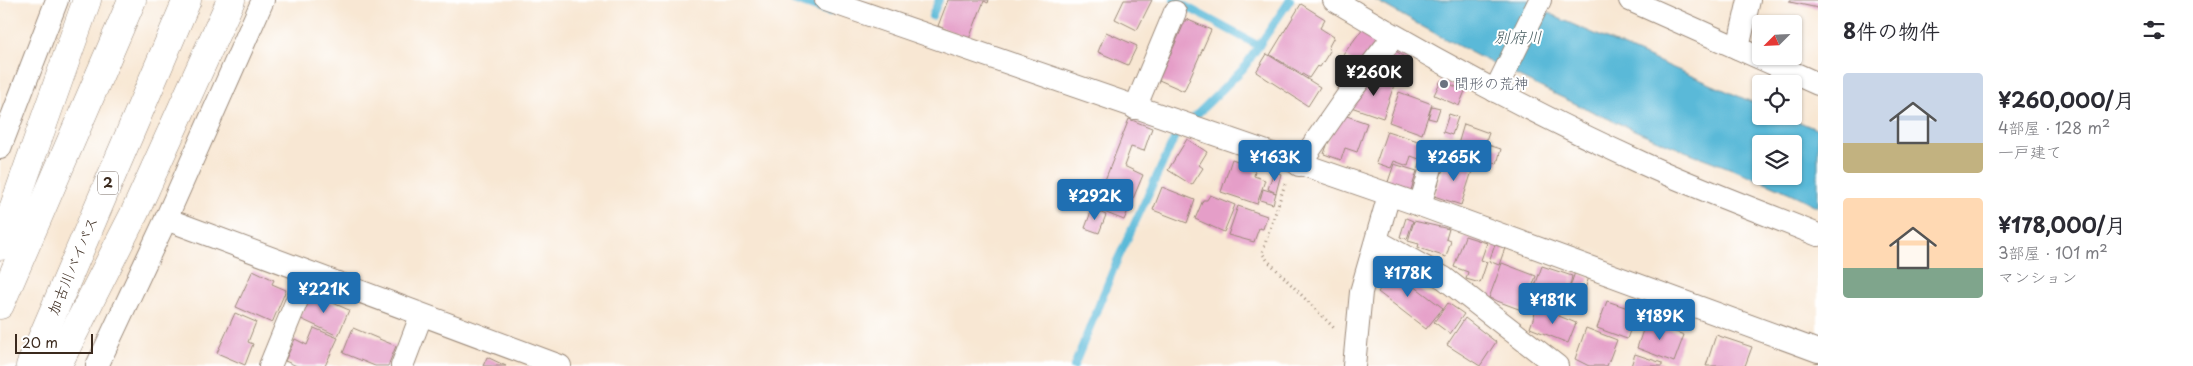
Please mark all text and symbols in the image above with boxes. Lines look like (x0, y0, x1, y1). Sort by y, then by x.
text: 8件の物件 (1843, 14, 1940, 46)
north arrow (1752, 15, 1802, 65)
map controls (1752, 15, 1802, 185)
icon: filters (2140, 16, 2168, 44)
water label: 別府川 (1494, 24, 1542, 48)
pin: ¥260K (1339, 54, 1409, 97)
text: ¥260K (1346, 59, 1402, 83)
place label: 間形の荒神 (1454, 71, 1529, 94)
button: locate (1752, 75, 1802, 125)
marker: 間形の荒神 (1438, 78, 1450, 90)
text: ¥260,000/月 (1998, 83, 2135, 115)
icon: home (1883, 93, 1943, 153)
text: 4部屋 · 128 m² (1998, 115, 2110, 139)
button: layers (1752, 135, 1802, 185)
text: 一戸建て (1998, 139, 2062, 163)
pin: ¥163K (1240, 140, 1310, 182)
pin: ¥265K (1419, 140, 1489, 182)
text: ¥163K (1250, 144, 1300, 168)
text: ¥265K (1427, 144, 1481, 168)
road number: 2 (98, 172, 118, 194)
pin: ¥292K (1060, 178, 1130, 221)
text: ¥292K (1068, 183, 1122, 207)
text: ¥178,000/月 (1998, 208, 2126, 240)
street label: 加古川バイパス (41, 213, 103, 318)
icon: home (1883, 218, 1943, 278)
text: 3部屋 · 101 m² (1998, 240, 2108, 264)
pin: ¥178K (1373, 256, 1443, 298)
text: ¥178K (1384, 260, 1432, 284)
text: マンション (1998, 264, 2077, 288)
pin: ¥221K (289, 272, 359, 314)
text: ¥221K (298, 276, 350, 300)
pin: ¥181K (1518, 282, 1588, 325)
text: ¥181K (1530, 287, 1576, 311)
pin: ¥189K (1625, 298, 1695, 341)
text: ¥189K (1636, 303, 1684, 327)
scale bar (15, 331, 92, 354)
text: 20 m (22, 332, 58, 353)

